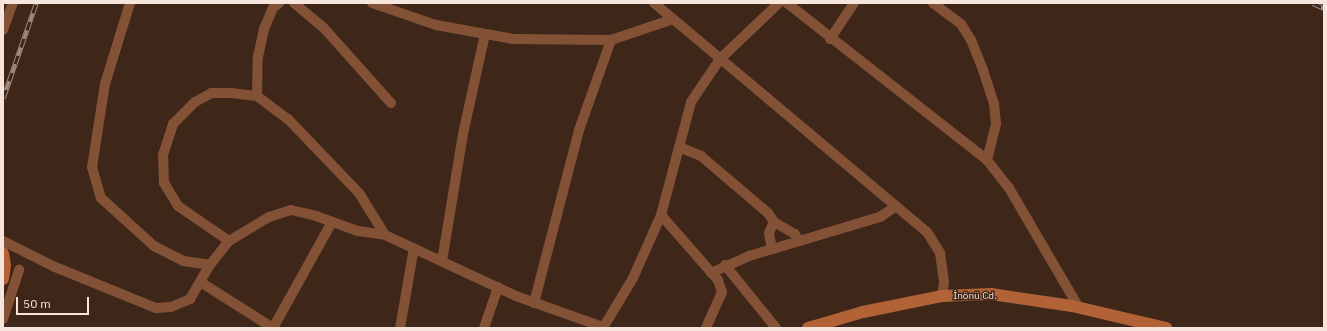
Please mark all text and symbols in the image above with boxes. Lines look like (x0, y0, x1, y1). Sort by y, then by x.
scale bar (18, 289, 91, 315)
street label: İnönü Cd. (953, 290, 997, 302)
text: 50 m (23, 296, 51, 311)

